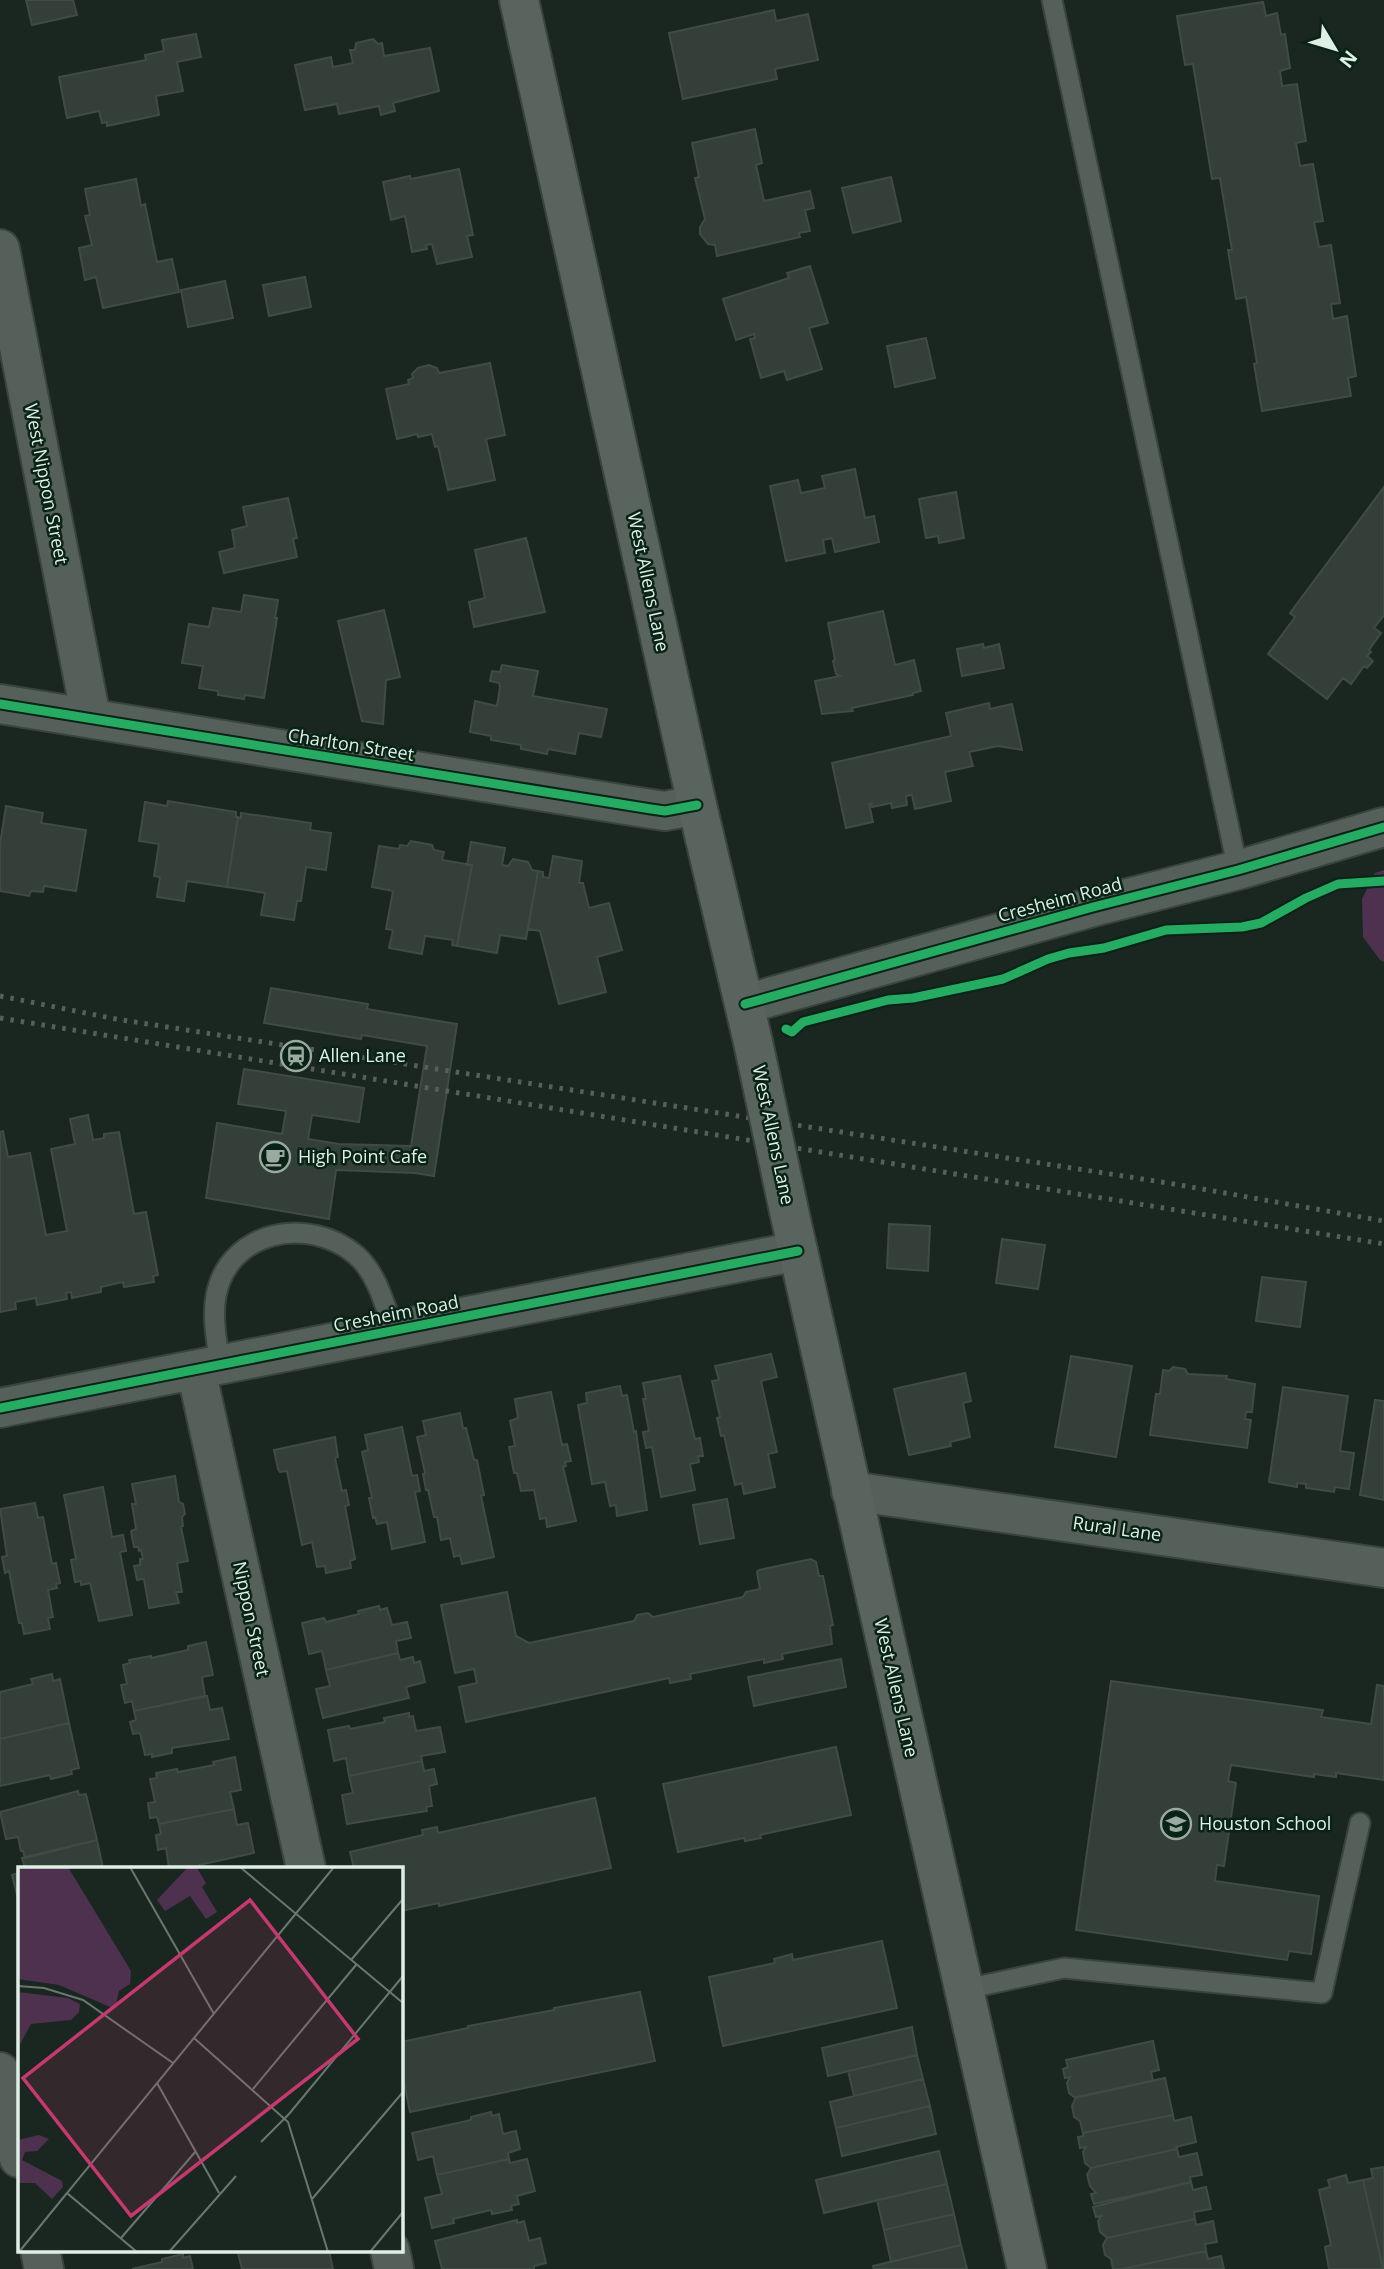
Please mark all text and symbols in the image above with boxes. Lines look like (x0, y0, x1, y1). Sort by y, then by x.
north arrow (1300, 14, 1370, 84)
text: N (1333, 45, 1363, 74)
street label: West Nippon Street (20, 401, 74, 566)
street label: West Allens Lane (622, 510, 675, 654)
street label: Charlton Street (286, 722, 416, 766)
street label: Cresheim Road (995, 871, 1124, 927)
station icon: Allen Lane (279, 1039, 313, 1073)
place label: Allen Lane (319, 1043, 406, 1067)
street label: West Allens Lane (747, 1063, 800, 1207)
cafe icon: High Point Cafe (258, 1140, 292, 1174)
place label: High Point Cafe (298, 1144, 427, 1168)
street label: Cresheim Road (331, 1289, 461, 1337)
street label: Rural Lane (1071, 1510, 1163, 1546)
street label: Nippon Street (228, 1559, 276, 1678)
street label: West Allens Lane (869, 1616, 925, 1760)
school or university icon: Houston School (1159, 1807, 1193, 1841)
place label: Houston School (1199, 1811, 1331, 1835)
inset map (18, 1867, 402, 2252)

